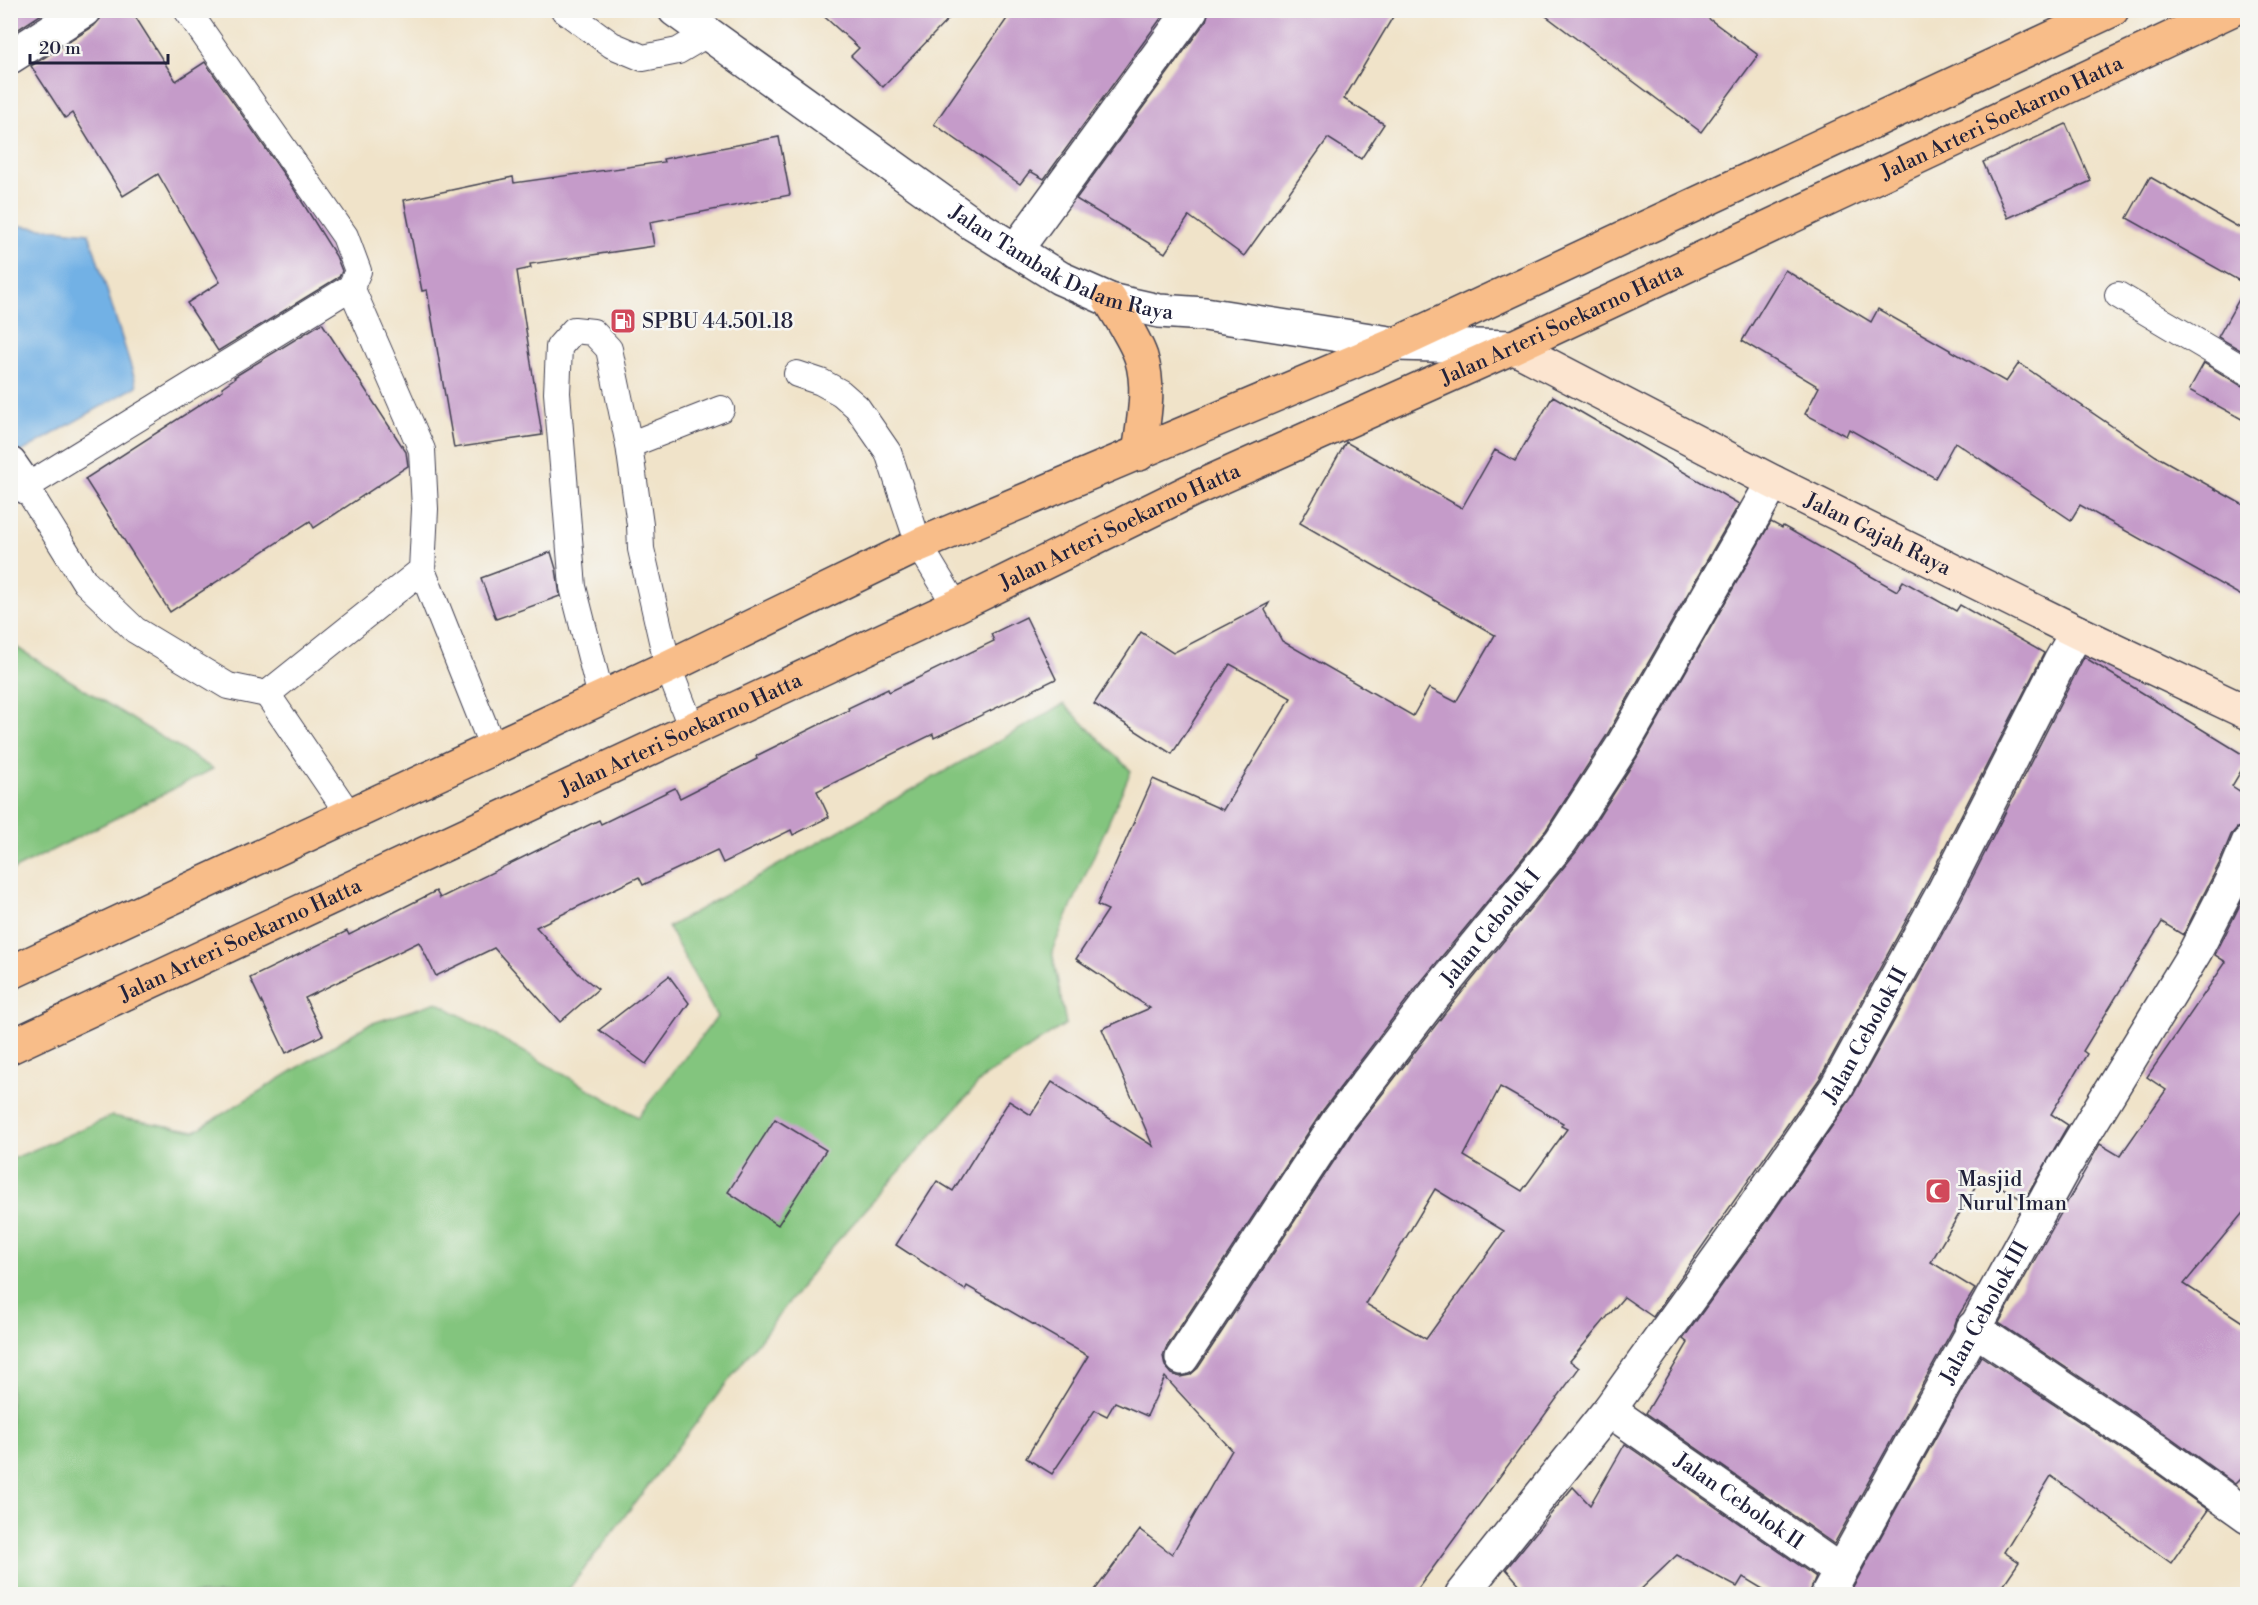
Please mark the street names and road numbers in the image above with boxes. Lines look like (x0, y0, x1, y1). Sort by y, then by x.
street label: Jalan Arteri Soekarno Hatta (1876, 50, 2128, 187)
street label: Jalan Tambak Dalam Raya (944, 199, 1174, 326)
street label: Jalan Arteri Soekarno Hatta (1436, 257, 1688, 392)
street label: Jalan Arteri Soekarno Hatta (995, 458, 1245, 597)
street label: Jalan Gajah Raya (1799, 487, 1955, 582)
street label: Jalan Arteri Soekarno Hatta (555, 667, 807, 803)
street label: Jalan Cebolok I (1435, 864, 1546, 993)
street label: Jalan Arteri Soekarno Hatta (115, 873, 366, 1009)
street label: Jalan Cebolok II (1817, 963, 1914, 1109)
street label: Jalan Cebolok III (1934, 1237, 2035, 1390)
street label: Jalan Cebolok II (1669, 1447, 1808, 1556)

